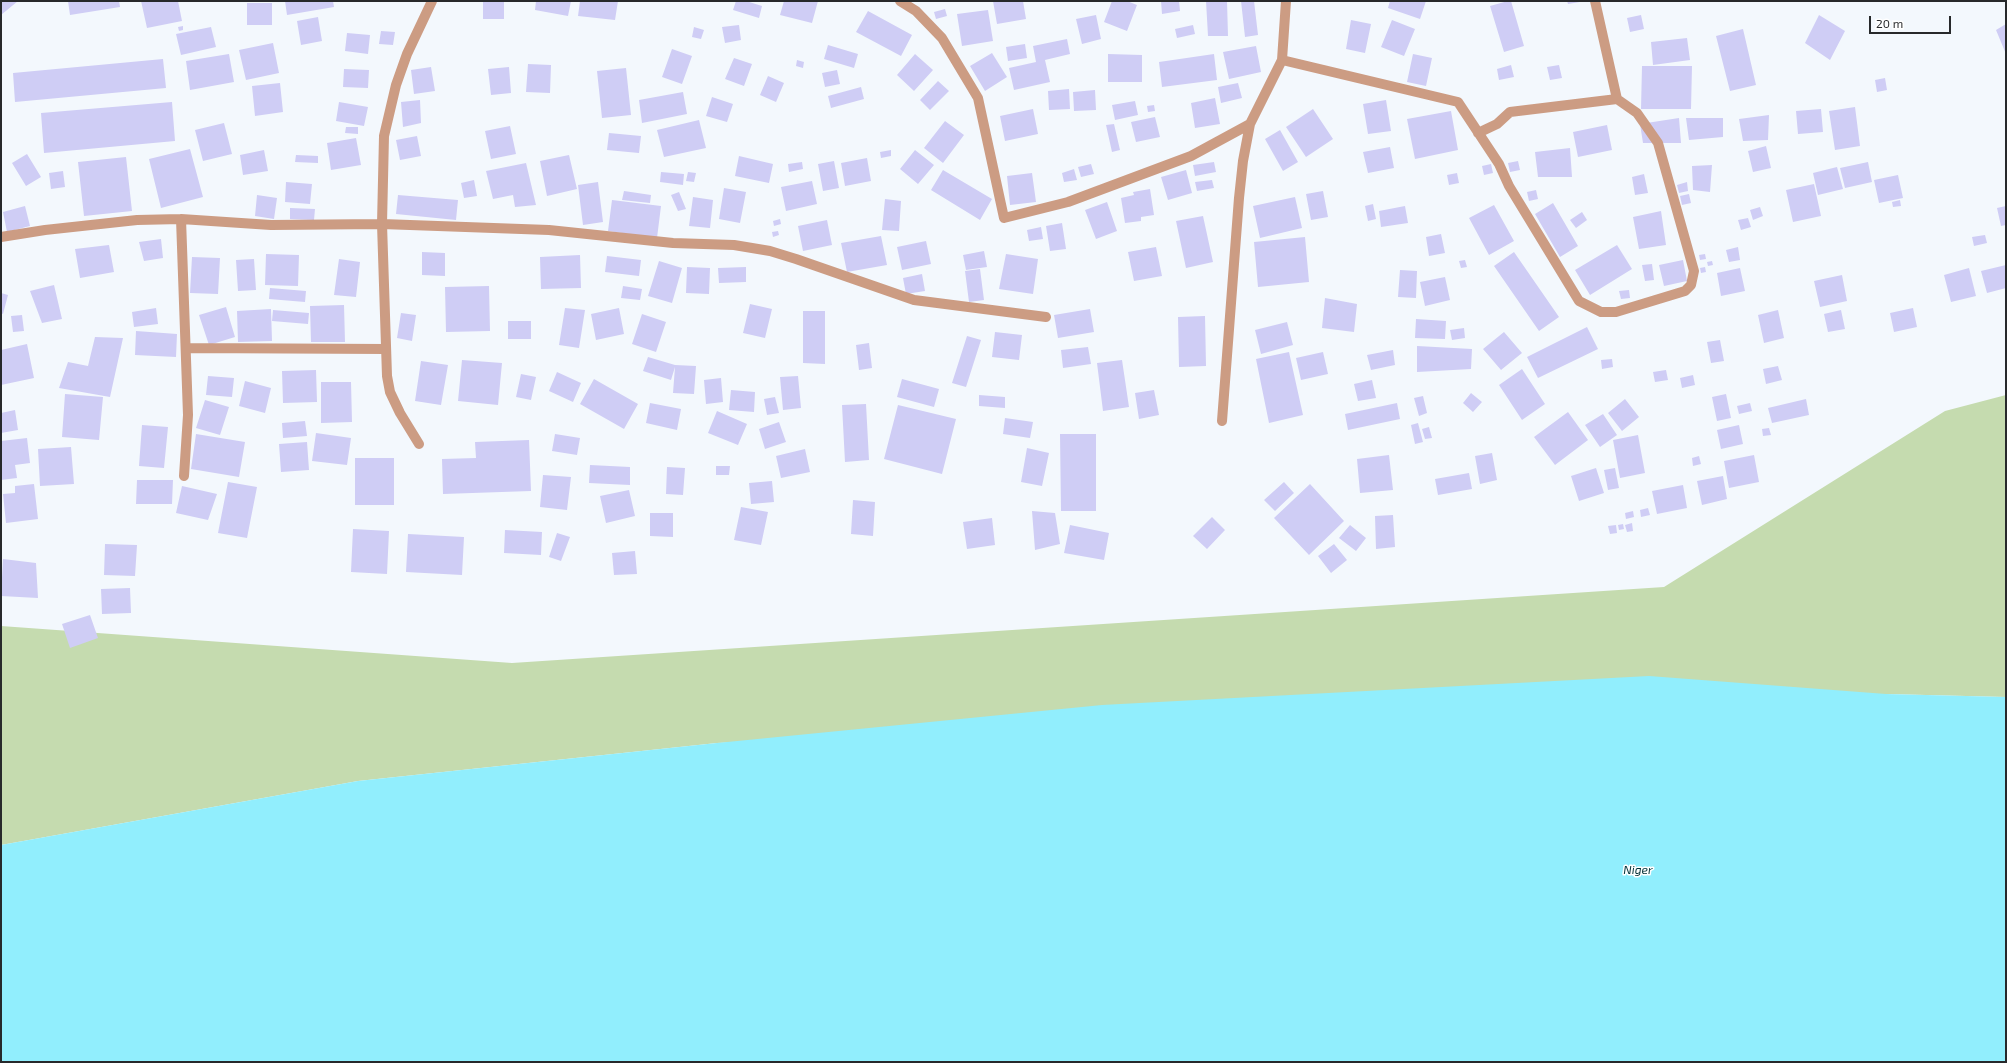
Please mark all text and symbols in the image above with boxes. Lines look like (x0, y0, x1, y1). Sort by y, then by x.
scale bar (1871, 8, 1953, 34)
text: 20 m (1876, 16, 1903, 30)
water label: Niger (1623, 863, 1653, 877)

